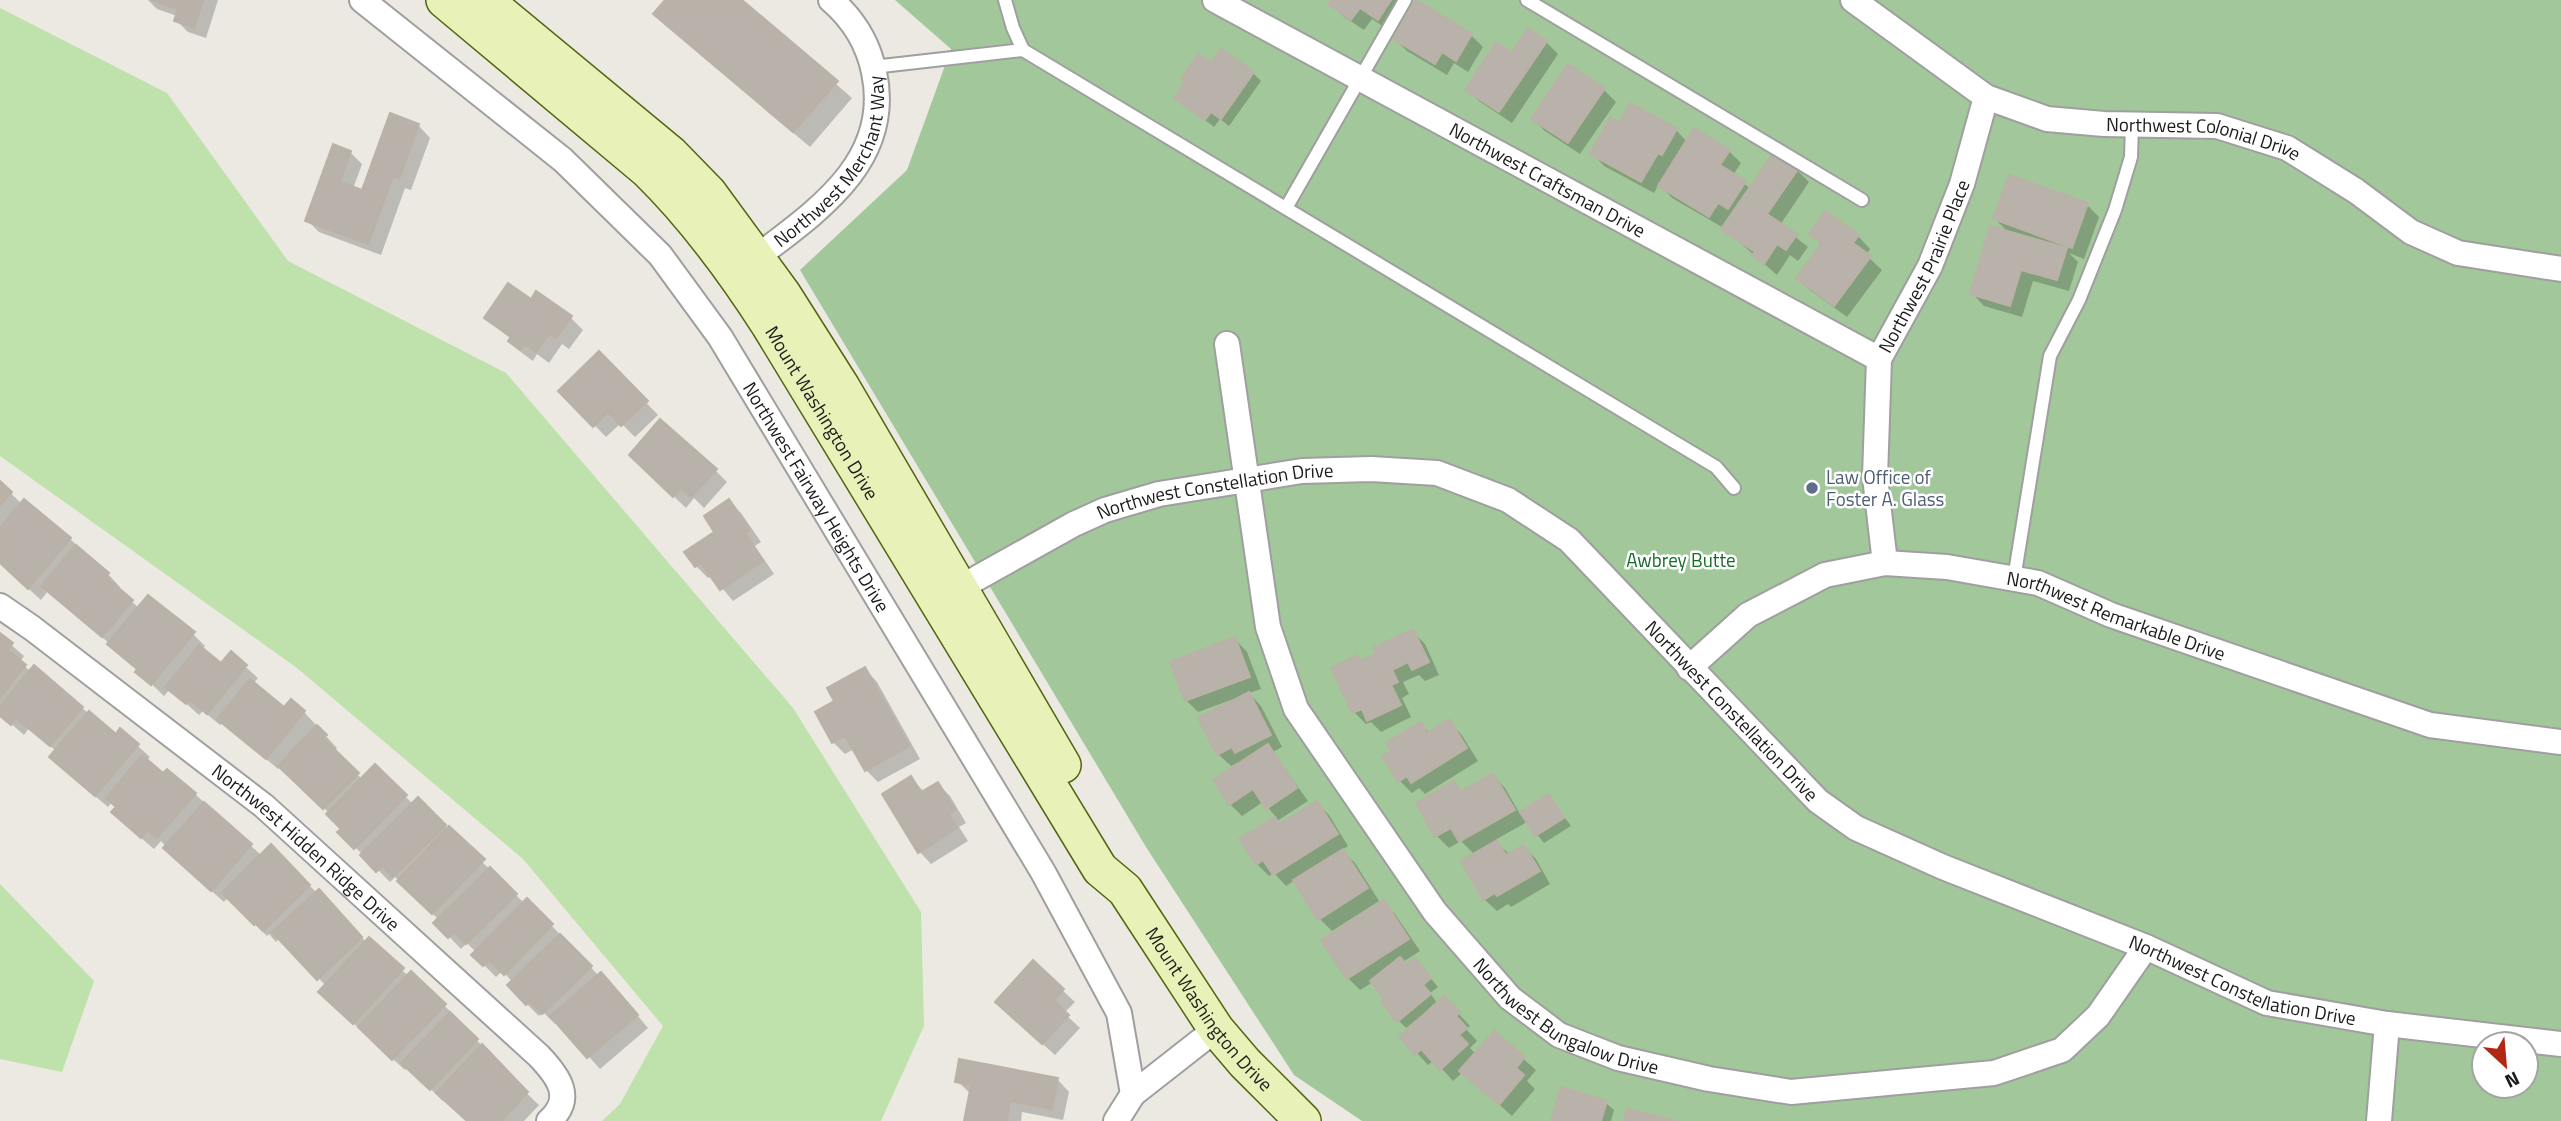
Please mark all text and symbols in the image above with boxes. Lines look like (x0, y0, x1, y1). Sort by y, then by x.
street label: Northwest Merchant Way (767, 74, 891, 254)
street label: Northwest Colonial Drive (2106, 109, 2307, 167)
street label: Northwest Craftsman Drive (1444, 114, 1651, 244)
street label: Northwest Prairie Place (1870, 175, 1976, 358)
street label: Mount Washington Drive (759, 320, 887, 505)
street label: Northwest Fairway Heights Drive (736, 376, 898, 617)
street label: Northwest Constellation Drive (1092, 455, 1334, 526)
place label: Law Office of Foster A. Glass (1826, 462, 1945, 513)
marker: Law Office of Foster A. Glass (1804, 480, 1820, 496)
park label: Awbrey Butte (1626, 545, 1736, 574)
street label: Northwest Remarkable Drive (2005, 563, 2230, 667)
street label: Northwest Constellation Drive (1639, 613, 1826, 807)
street label: Northwest Hidden Ridge Drive (206, 756, 407, 937)
street label: Mount Washington Drive (1139, 921, 1280, 1098)
street label: Northwest Constellation Drive (2125, 927, 2358, 1032)
street label: Northwest Bungalow Drive (1467, 951, 1662, 1081)
north arrow (2470, 1030, 2540, 1100)
text: N (2500, 1065, 2525, 1097)

